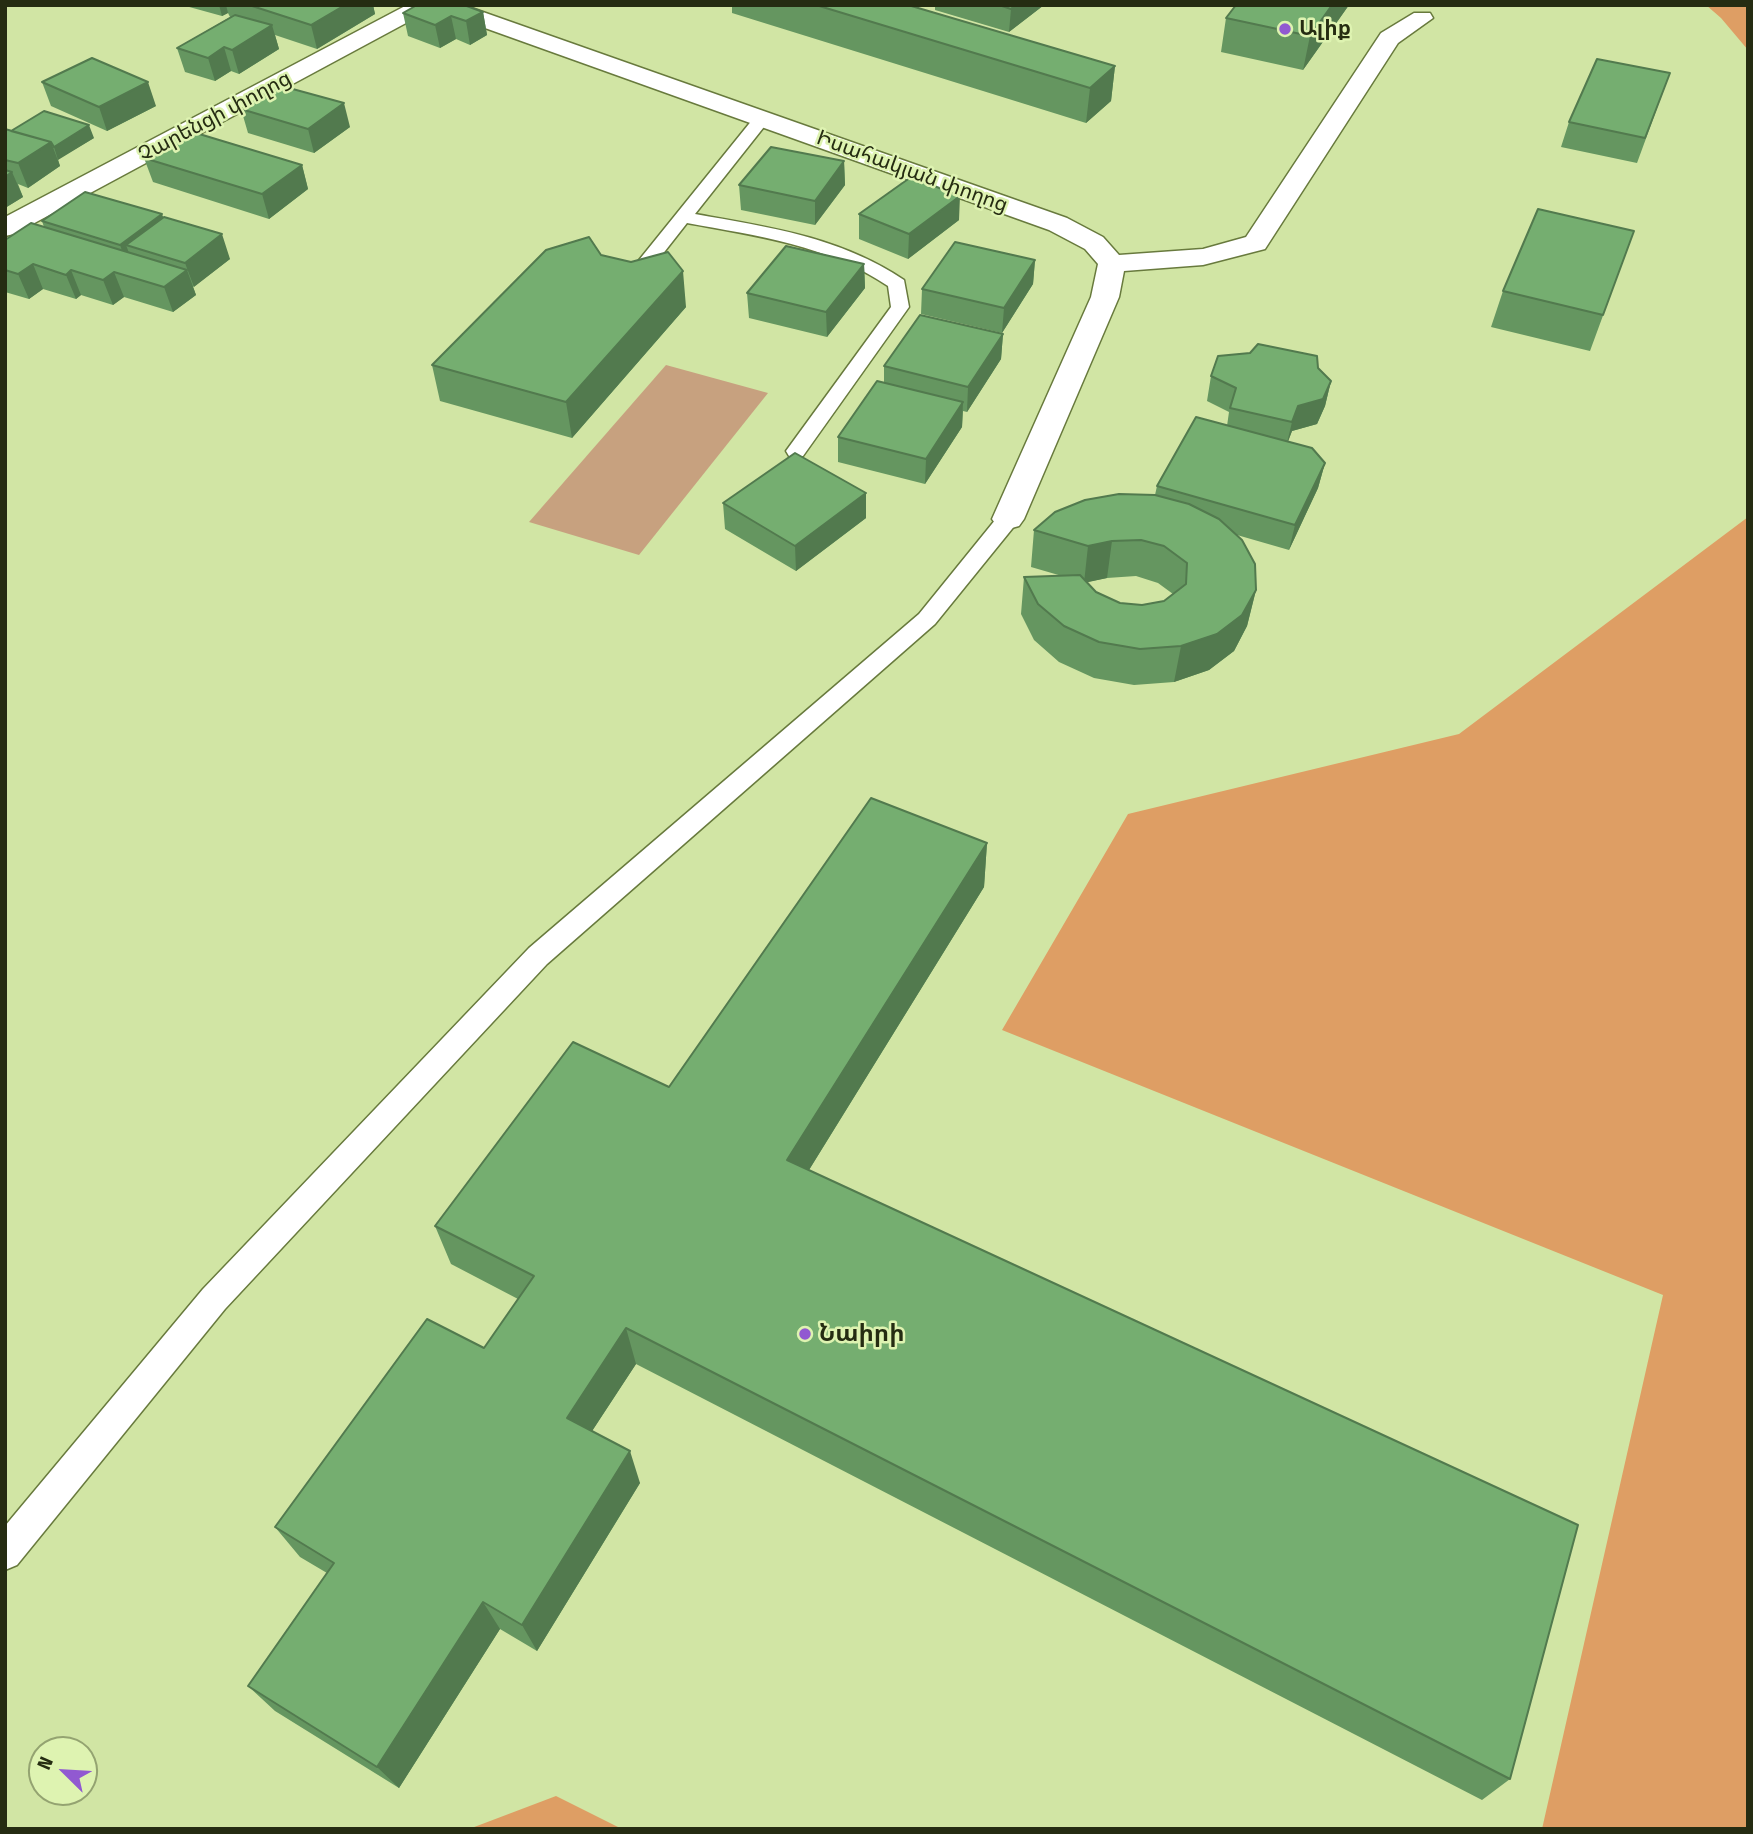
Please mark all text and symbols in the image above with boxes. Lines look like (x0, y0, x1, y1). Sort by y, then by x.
place label: Ալիք (1299, 16, 1351, 42)
marker: Ալիք (1277, 21, 1293, 37)
street label: Չարենցի փողոց (134, 66, 296, 168)
street label: Իսահակյան փողոց (813, 126, 1011, 218)
place label: Նաիրի (819, 1320, 905, 1348)
marker: Նաիրի (797, 1326, 813, 1342)
north arrow (28, 1736, 98, 1806)
text: N (32, 1753, 58, 1773)

